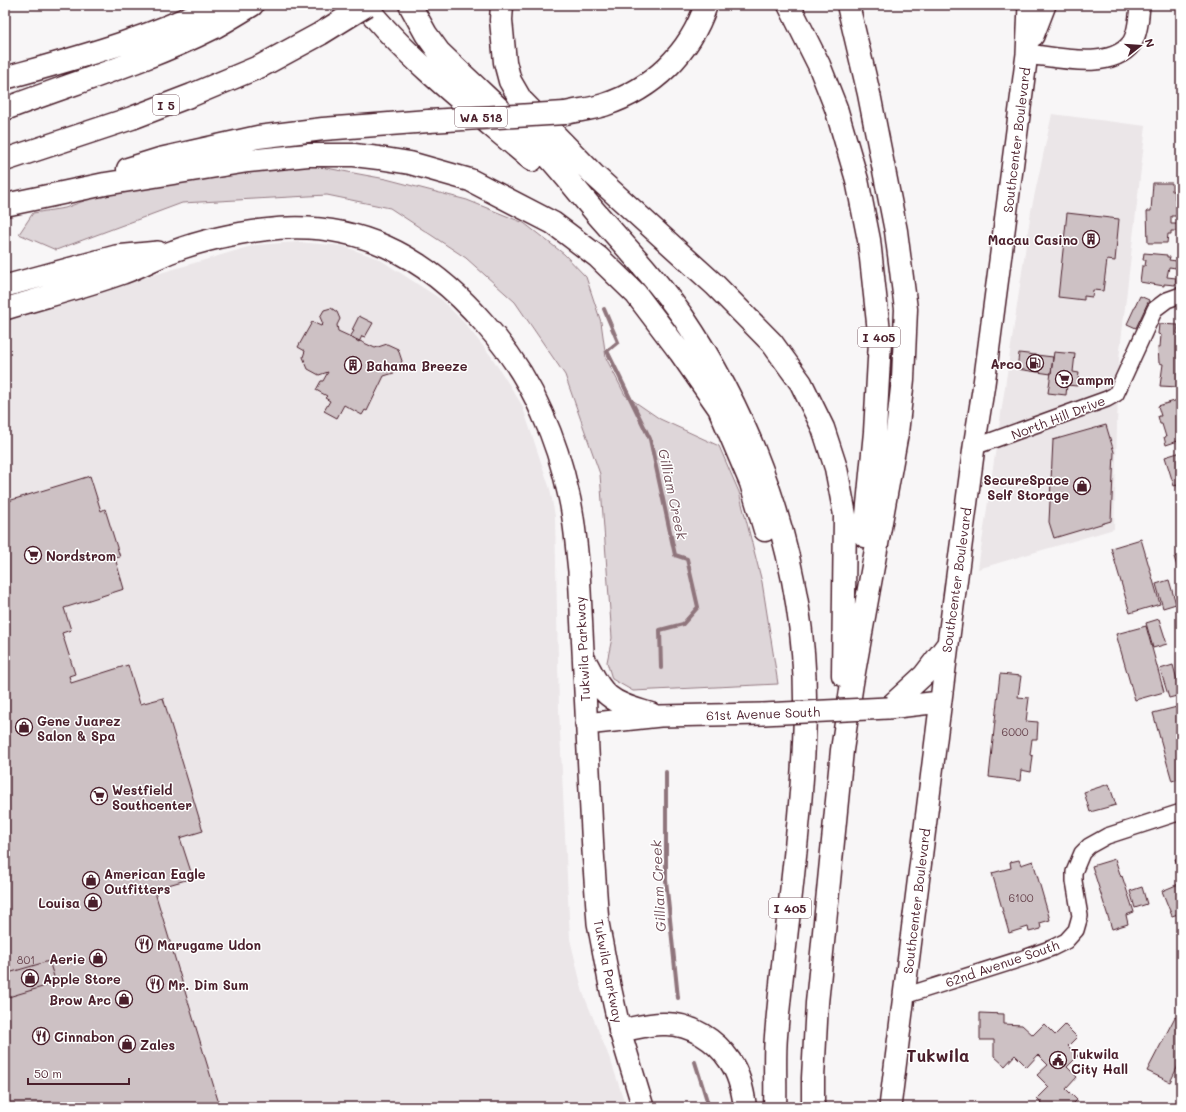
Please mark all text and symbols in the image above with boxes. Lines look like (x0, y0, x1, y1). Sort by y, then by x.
north arrow (1120, 26, 1160, 66)
text: N (1142, 37, 1158, 49)
street label: Southcenter Boulevard (999, 66, 1033, 214)
road number: I 5 (153, 95, 179, 115)
road number: WA 518 (455, 107, 507, 127)
building icon: Macau Casino (1081, 229, 1101, 249)
place label: Macau Casino (988, 231, 1078, 248)
road number: I 405 (858, 327, 900, 347)
fuel station icon: Arco (1025, 353, 1045, 373)
building icon: Bahama Breeze (343, 355, 363, 375)
place label: Arco (991, 355, 1022, 372)
place label: Bahama Breeze (366, 357, 468, 374)
supermarket icon: ampm (1054, 369, 1074, 389)
place label: ampm (1077, 371, 1114, 388)
street label: North Hill Drive (1009, 391, 1107, 443)
water label: Gilliam Creek (654, 447, 692, 542)
place label: SecureSpace Self Storage (984, 471, 1069, 503)
shop icon: SecureSpace Self Storage (1072, 476, 1092, 496)
street label: Southcenter Boulevard (937, 506, 975, 654)
supermarket icon: Nordstrom (23, 545, 43, 565)
place label: Nordstrom (46, 547, 116, 564)
street label: Tukwila Parkway (571, 596, 593, 702)
street label: 61st Avenue South (706, 703, 820, 723)
place label: Gene Juarez Salon & Spa (37, 712, 121, 744)
shop icon: Gene Juarez Salon & Spa (14, 717, 34, 737)
house number: 6000 (1001, 724, 1029, 739)
place label: Westfield Southcenter (112, 781, 192, 813)
supermarket icon: Westfield Southcenter (89, 786, 109, 806)
street label: Southcenter Boulevard (899, 827, 933, 975)
water label: Gilliam Creek (646, 839, 670, 932)
place label: American Eagle Outfitters (104, 865, 206, 897)
shop icon: American Eagle Outfitters (81, 870, 101, 890)
house number: 6100 (1008, 890, 1034, 905)
shop icon: Louisa (83, 892, 103, 912)
place label: Louisa (38, 894, 80, 911)
road number: I 405 (769, 898, 811, 918)
street label: Tukwila Parkway (591, 918, 627, 1025)
restaurant icon: Marugame Udon (134, 934, 154, 954)
place label: Marugame Udon (157, 936, 261, 953)
street label: 62nd Avenue South (943, 936, 1061, 990)
shop icon: Aerie (88, 948, 108, 968)
place label: Aerie (49, 950, 85, 967)
house number: 801 (17, 952, 35, 967)
shop icon: Apple Store (20, 968, 40, 988)
place label: Apple Store (43, 970, 121, 987)
restaurant icon: Mr. Dim Sum (145, 974, 165, 994)
place label: Mr. Dim Sum (168, 976, 249, 993)
shop icon: Brow Arc (114, 989, 134, 1009)
place label: Brow Arc (49, 991, 111, 1008)
restaurant icon: Cinnabon (31, 1026, 51, 1046)
place label: Cinnabon (54, 1028, 115, 1045)
shop icon: Zales (117, 1034, 137, 1054)
place label: Zales (140, 1036, 175, 1053)
district label: Tukwila (907, 1044, 969, 1066)
place label: Tukwila City Hall (1071, 1045, 1128, 1078)
public building icon: Tukwila City Hall (1048, 1050, 1068, 1070)
scale bar (28, 1060, 129, 1086)
text: 50 m (34, 1065, 62, 1081)

